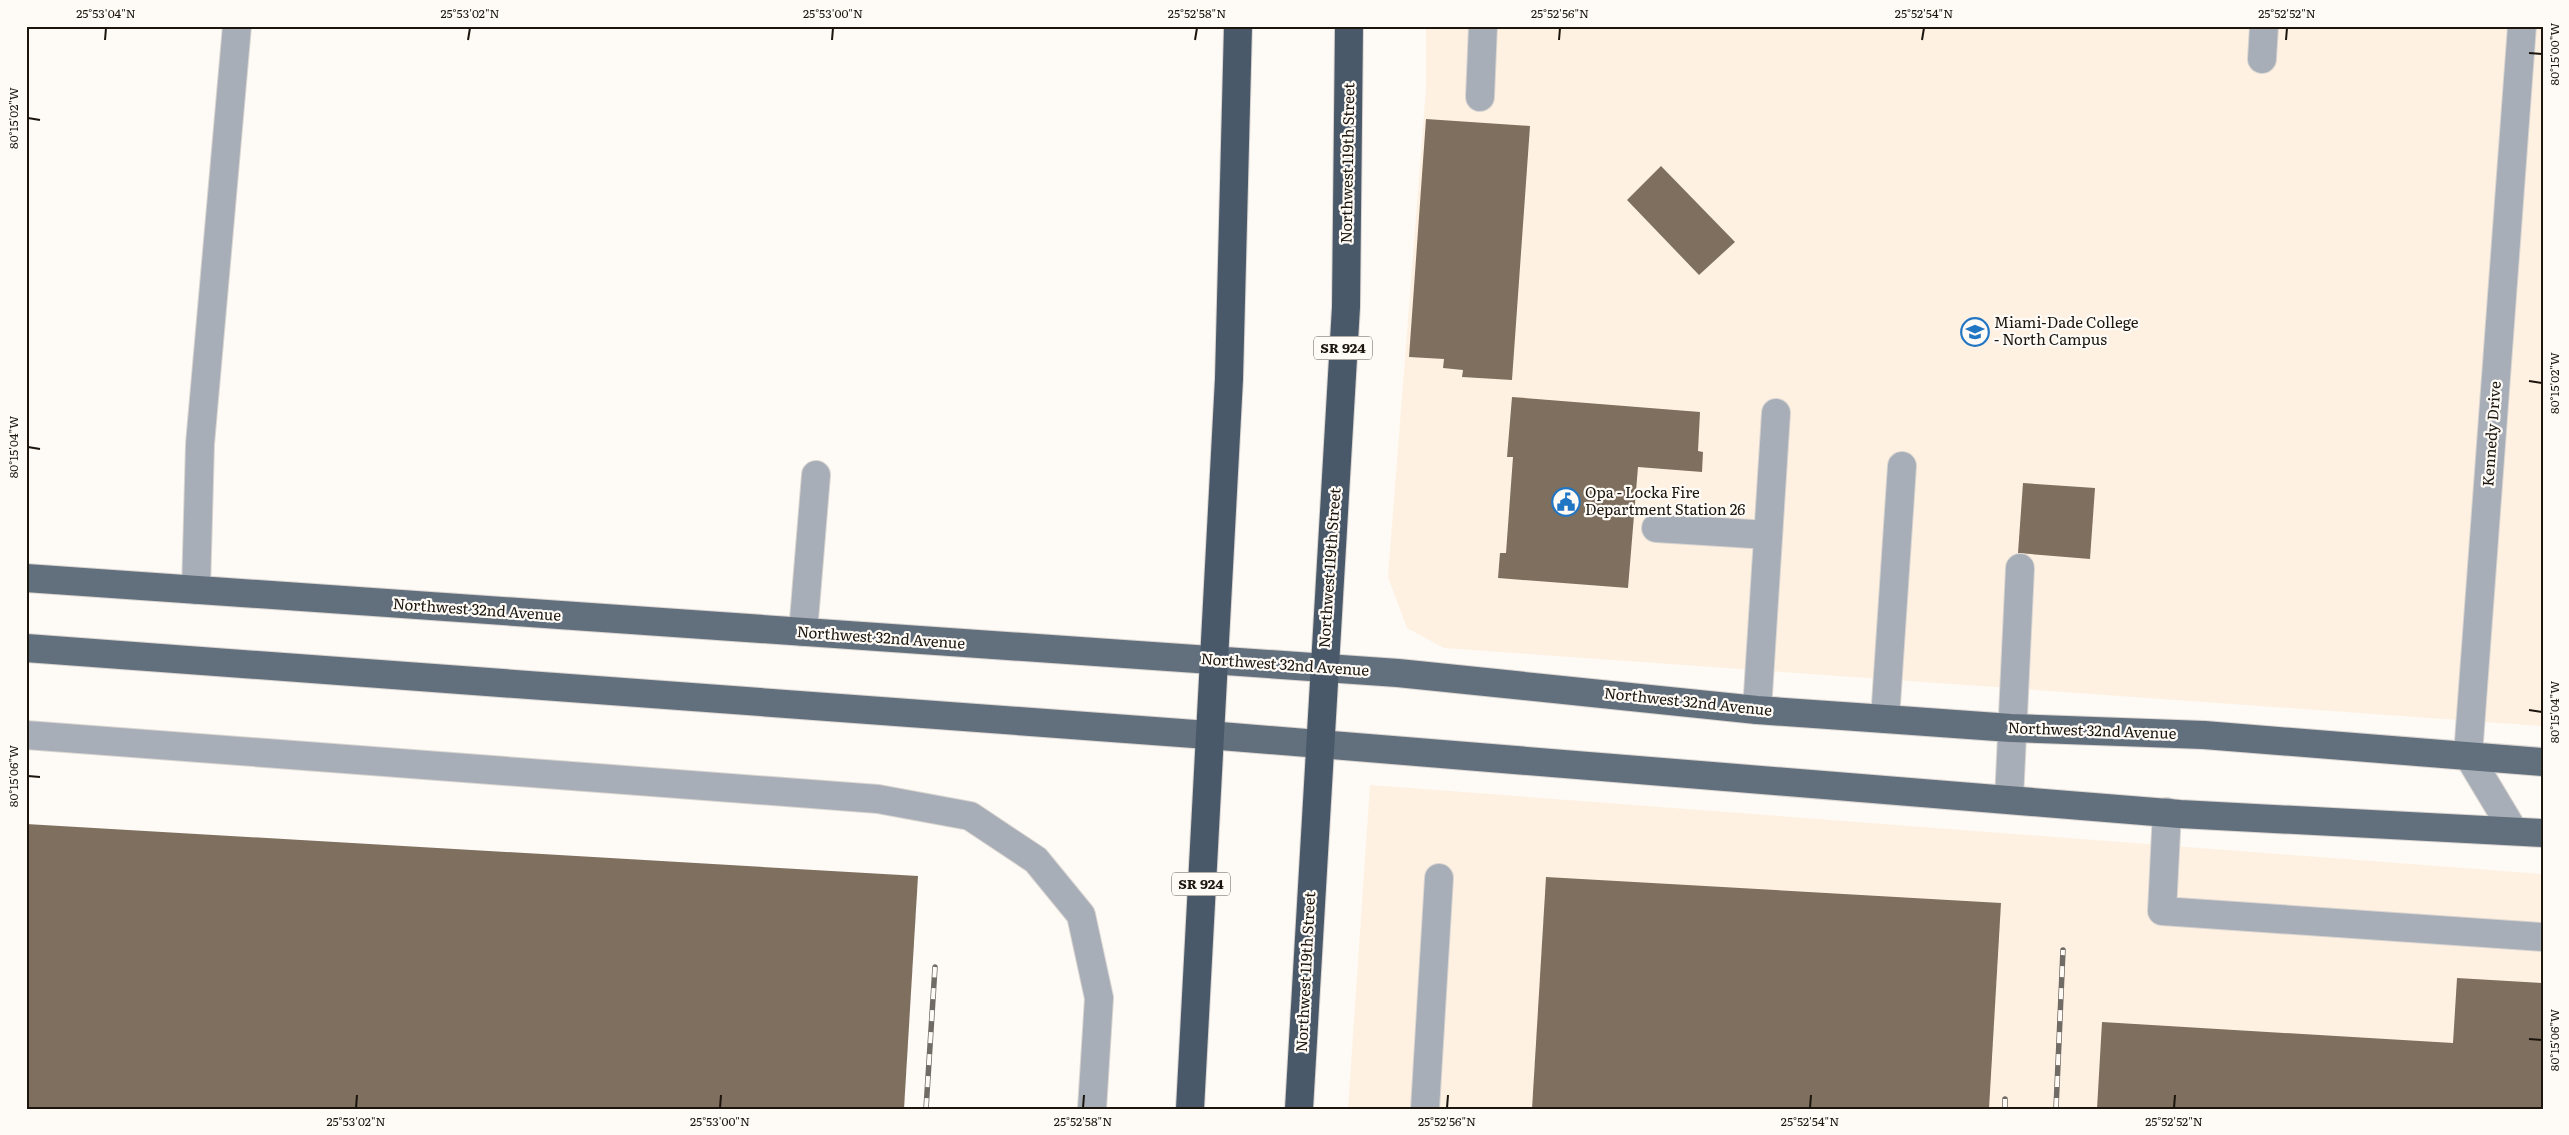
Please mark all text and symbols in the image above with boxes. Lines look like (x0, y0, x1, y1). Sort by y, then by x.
text: 25°53'04"N (76, 4, 136, 22)
text: 25°53'02"N (440, 4, 500, 22)
text: 25°53'00"N (803, 4, 863, 22)
text: 25°52'58"N (1168, 4, 1226, 22)
text: 25°52'56"N (1531, 4, 1589, 22)
text: 25°52'54"N (1895, 4, 1953, 22)
text: 25°52'52"N (2258, 4, 2316, 22)
text: 80°15'00"W (2545, 23, 2563, 85)
street label: Northwest 119th Street (1334, 82, 1359, 244)
text: 80°15'02"W (4, 87, 22, 149)
place label: Miami-Dade College - North Campus (1994, 310, 2139, 350)
school or university icon: Miami-Dade College - North Campus (1960, 317, 1990, 347)
road number: SR 924 (1314, 336, 1372, 359)
text: 80°15'02"W (2545, 352, 2563, 414)
street label: Kennedy Drive (2475, 380, 2506, 487)
text: 80°15'04"W (4, 416, 22, 478)
place label: Opa - Locka Fire Department Station 26 (1585, 480, 1745, 520)
street label: Northwest 119th Street (1311, 487, 1346, 649)
public building icon: Opa - Locka Fire Department Station 26 (1551, 487, 1581, 517)
street label: Northwest 32nd Avenue (392, 591, 562, 626)
street label: Northwest 32nd Avenue (796, 619, 966, 654)
street label: Northwest 32nd Avenue (1200, 646, 1370, 681)
street label: Northwest 32nd Avenue (1603, 680, 1774, 721)
text: 80°15'04"W (2545, 681, 2563, 743)
street label: Northwest 32nd Avenue (2007, 715, 2177, 744)
text: 80°15'06"W (4, 745, 22, 807)
road number: SR 924 (1172, 872, 1230, 896)
street label: Northwest 119th Street (1289, 891, 1320, 1053)
text: 80°15'06"W (2545, 1009, 2563, 1071)
text: 25°53'02"N (326, 1112, 386, 1130)
text: 25°53'00"N (690, 1112, 750, 1130)
text: 25°52'58"N (1054, 1112, 1112, 1130)
text: 25°52'56"N (1418, 1112, 1476, 1130)
text: 25°52'54"N (1781, 1112, 1839, 1130)
text: 25°52'52"N (2145, 1112, 2203, 1130)

